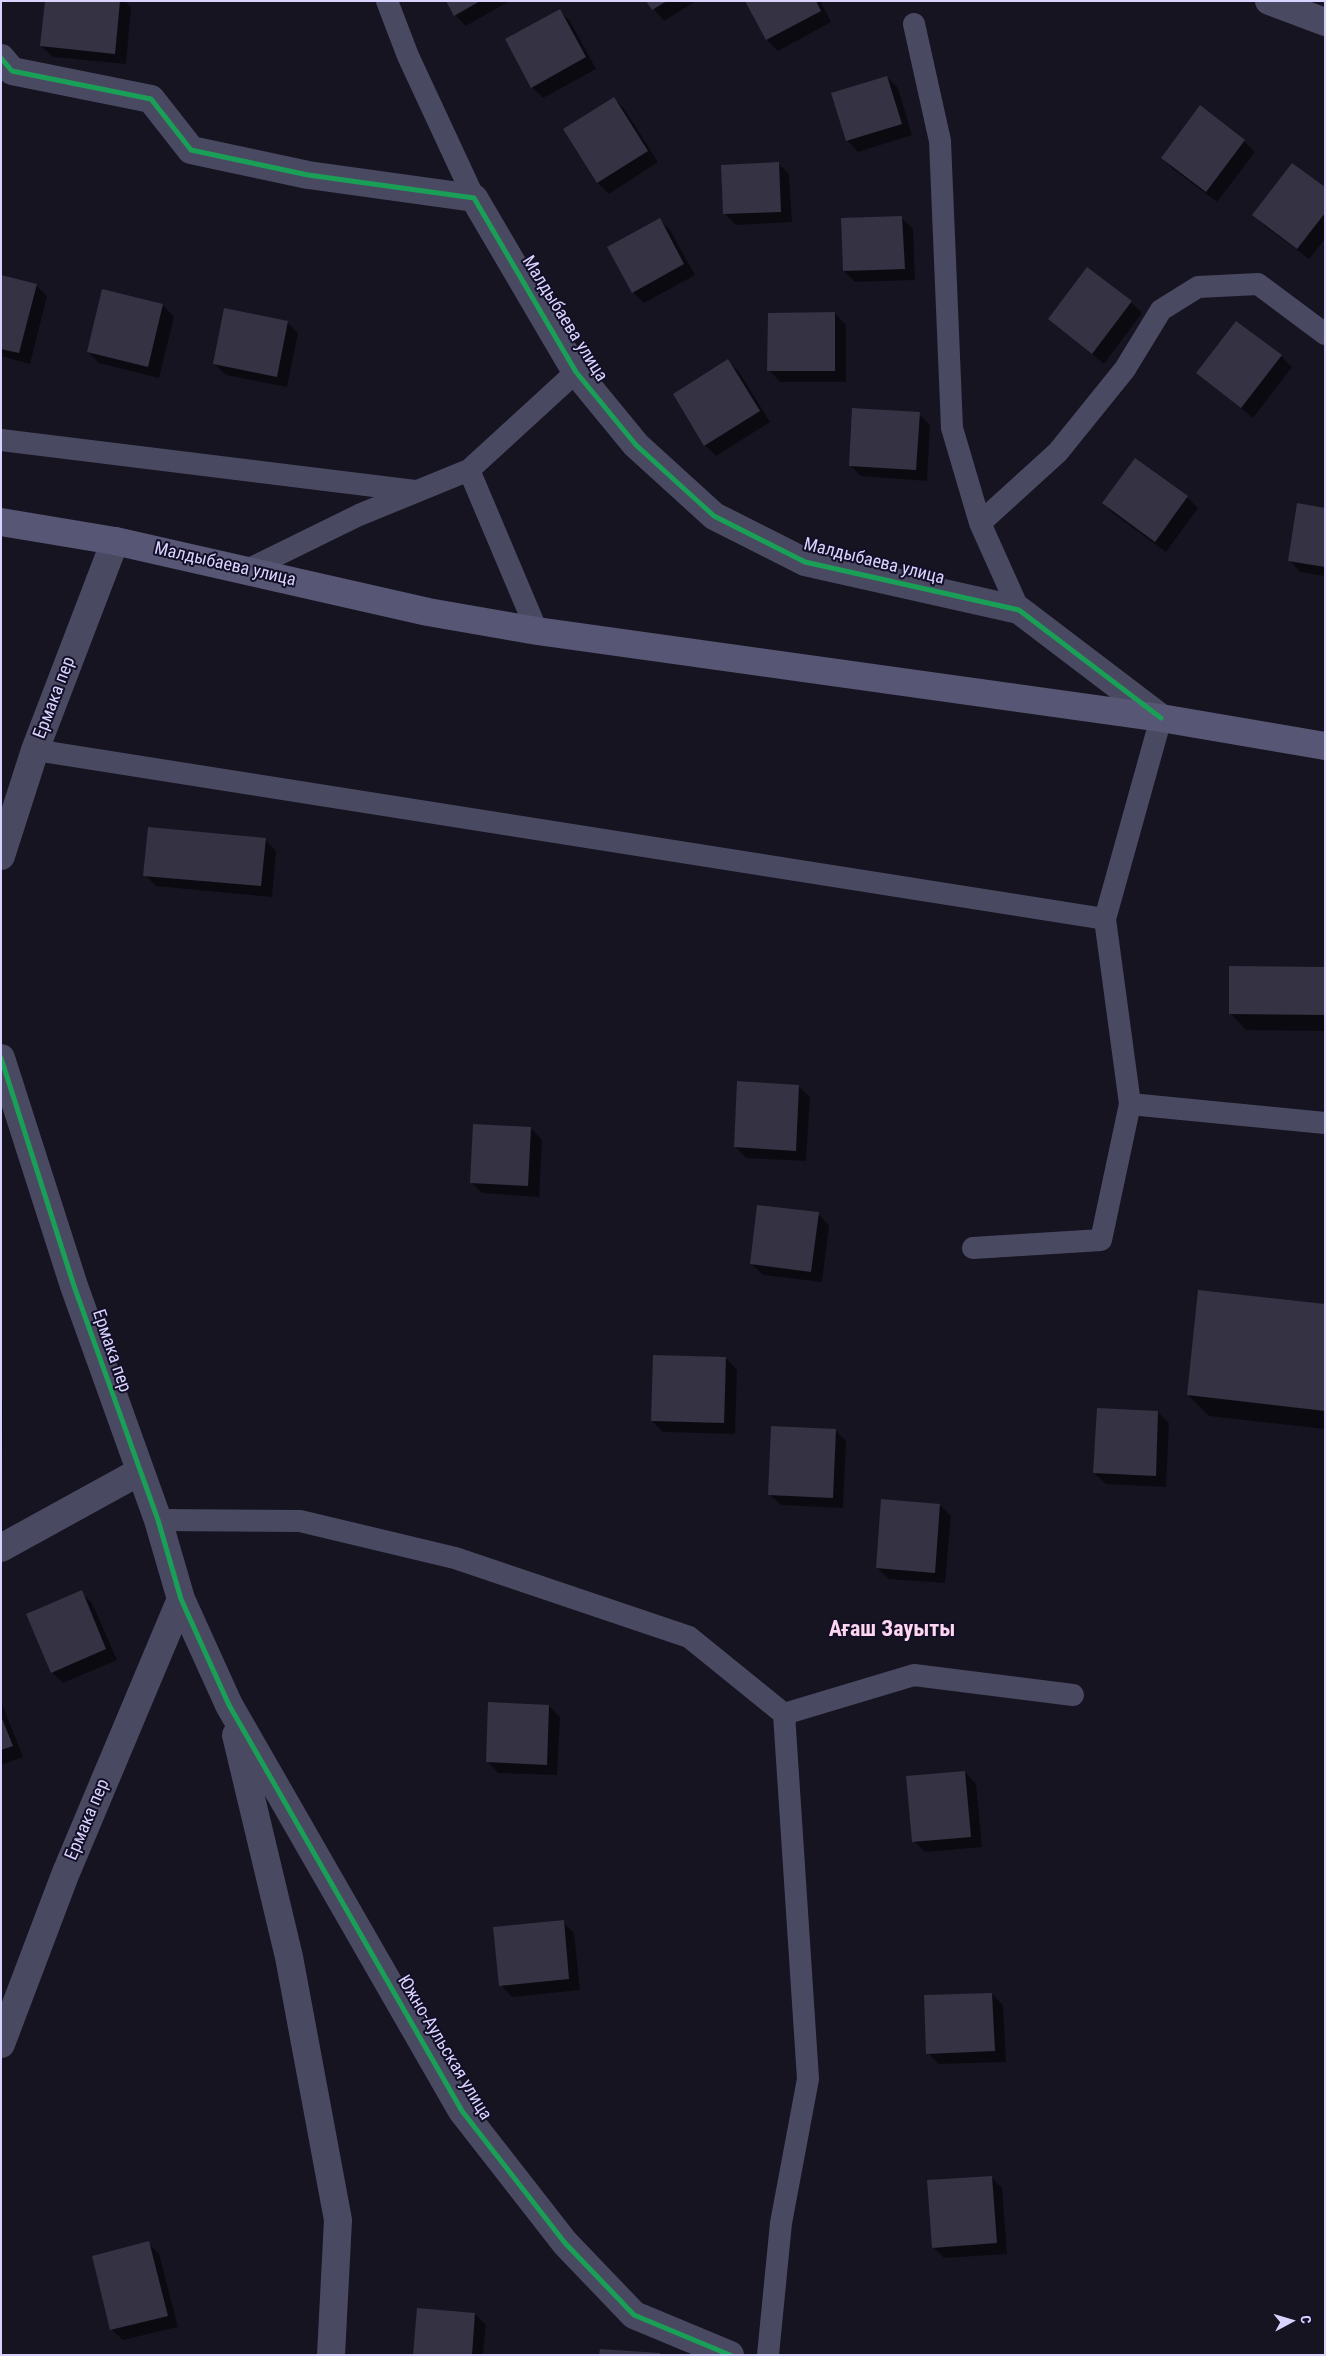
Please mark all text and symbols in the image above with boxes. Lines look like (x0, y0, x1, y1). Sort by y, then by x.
street label: Малдыбаева улица (517, 252, 611, 386)
street label: Малдыбаева улица (801, 534, 947, 590)
street label: Малдыбаева улица (152, 538, 298, 592)
street label: Ермака пер (30, 654, 80, 742)
street label: Ермака пер (87, 1307, 135, 1395)
district label: Ағаш Зауыты (829, 1617, 955, 1643)
street label: Ермака пер (61, 1776, 115, 1864)
street label: Южно-Аульская улица (392, 1972, 496, 2124)
north arrow (1266, 2296, 1316, 2346)
text: С (1298, 2315, 1314, 2324)

